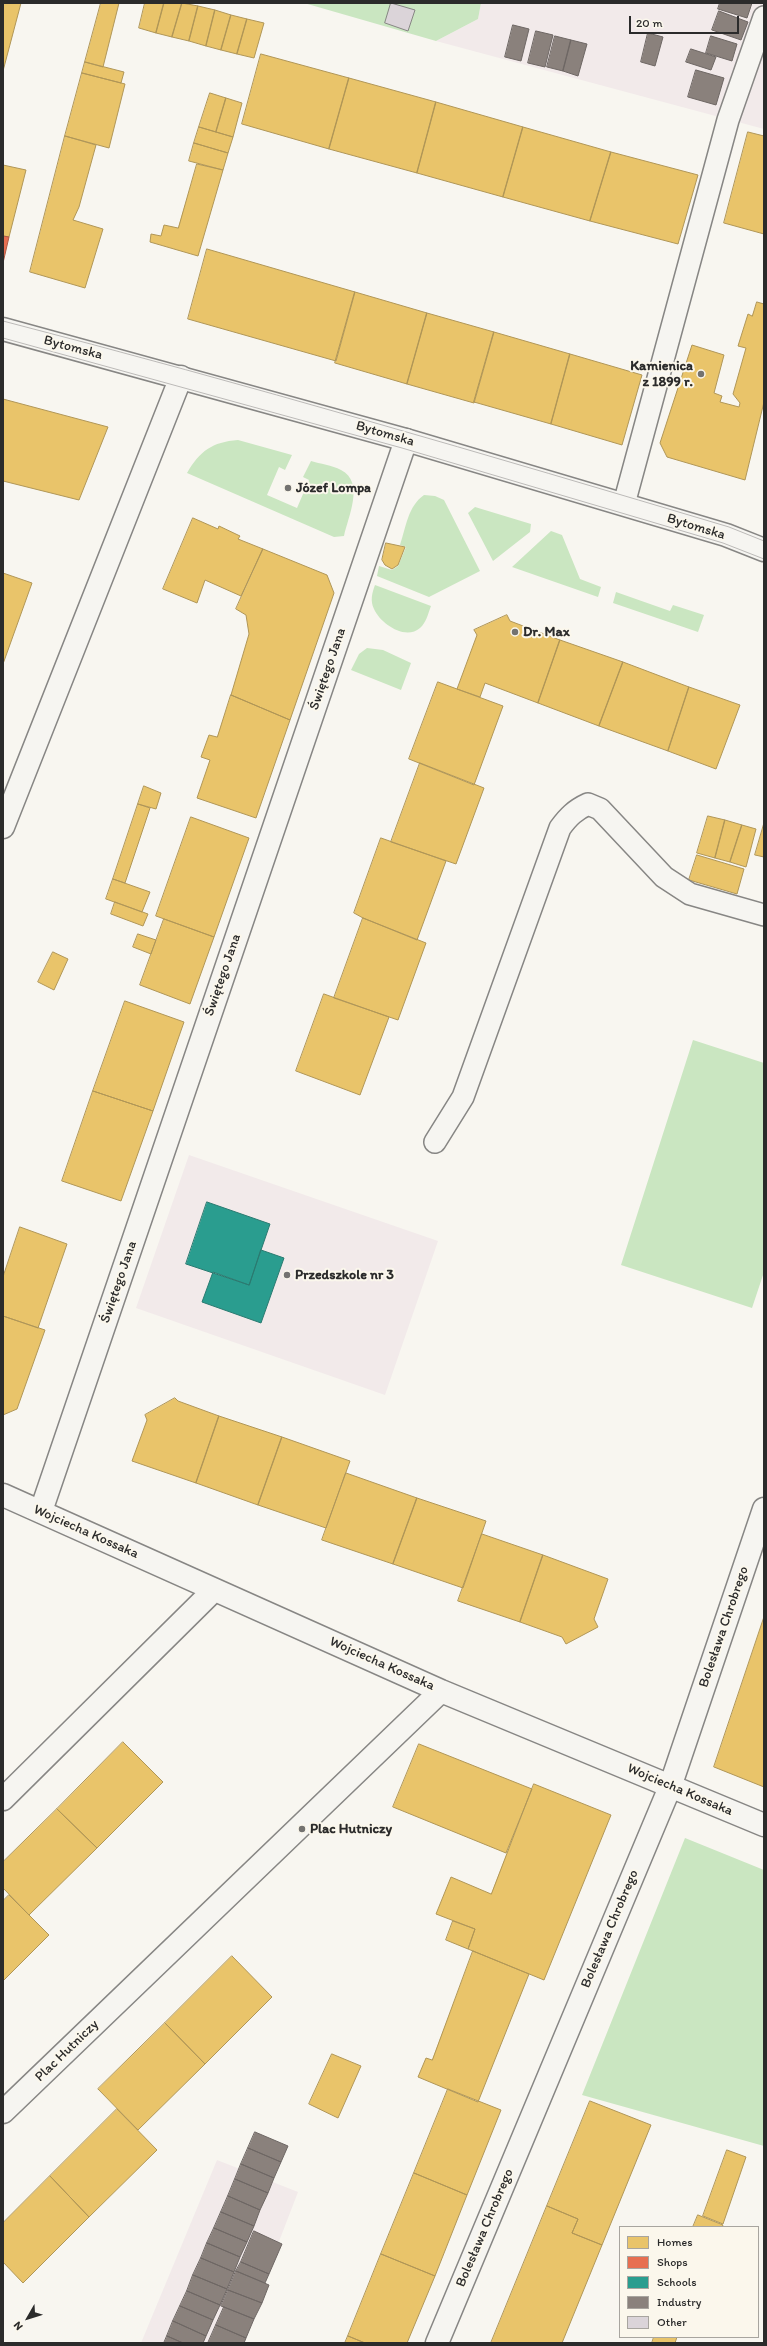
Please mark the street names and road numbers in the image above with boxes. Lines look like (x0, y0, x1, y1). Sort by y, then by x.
street label: Bytomska (42, 332, 104, 364)
street label: Bytomska (354, 418, 416, 450)
street label: Bytomska (665, 510, 727, 544)
street label: Świętego Jana (306, 626, 350, 712)
street label: Świętego Jana (201, 932, 245, 1018)
street label: Świętego Jana (97, 1239, 141, 1325)
street label: Wojciecha Kossaka (31, 1501, 141, 1563)
street label: Bolesława Chrobrego (695, 1564, 753, 1690)
street label: Wojciecha Kossaka (327, 1633, 437, 1695)
street label: Wojciecha Kossaka (625, 1760, 735, 1820)
street label: Bolesława Chrobrego (577, 1867, 643, 1991)
street label: Plac Hutniczy (32, 2016, 102, 2086)
street label: Bolesława Chrobrego (452, 2166, 518, 2290)

